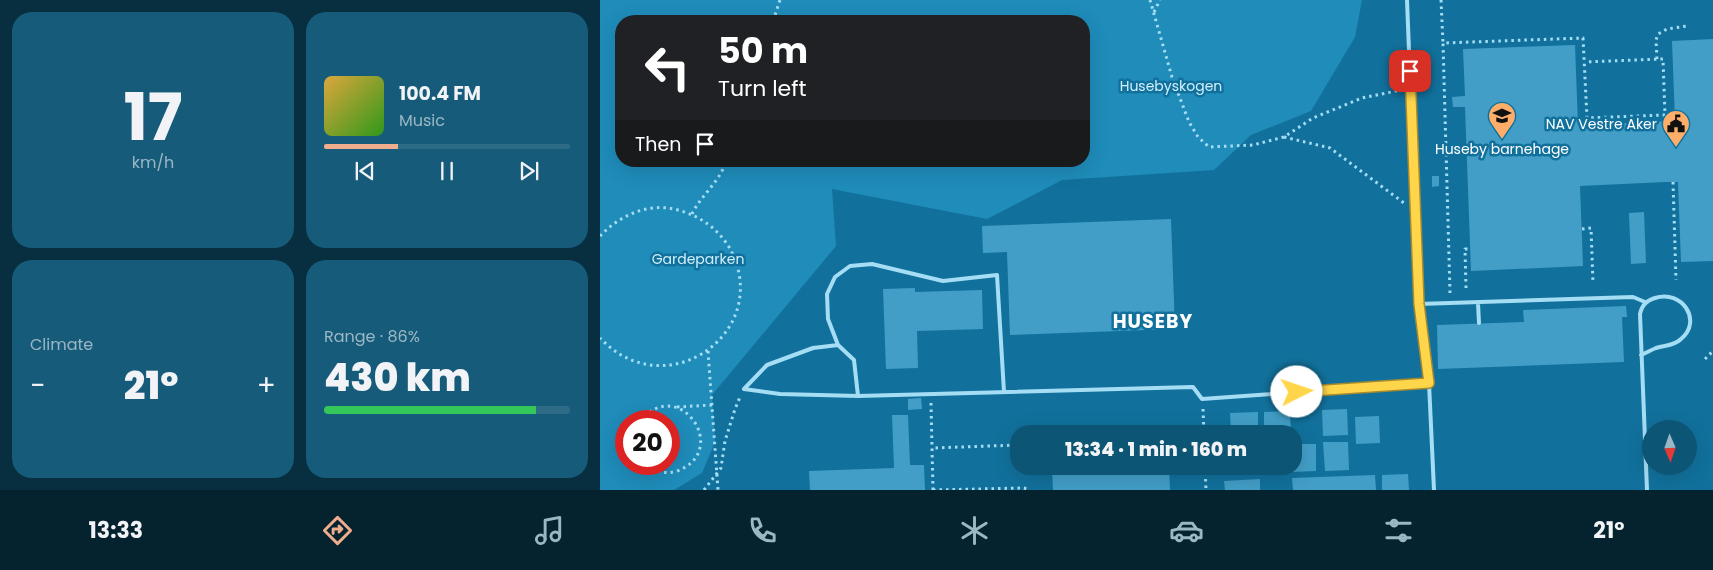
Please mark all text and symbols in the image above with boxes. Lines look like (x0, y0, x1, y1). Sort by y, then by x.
text: 50 m (718, 26, 808, 75)
icon: left (635, 35, 700, 100)
pin (1389, 50, 1431, 92)
icon: arrive (1396, 57, 1424, 85)
text: 17 (123, 72, 183, 163)
text: Turn left (718, 73, 806, 104)
park label: Husebyskogen (1120, 76, 1222, 96)
text: 100.4 FM (399, 80, 481, 107)
school or university icon: Huseby barnehage (1487, 101, 1517, 140)
text: Music (399, 109, 445, 132)
public building icon: NAV Vestre Aker (1661, 109, 1691, 148)
place label: NAV Vestre Aker (1546, 114, 1657, 134)
icon: arrive (691, 130, 719, 158)
text: Then (635, 131, 681, 158)
place label: Huseby barnehage (1435, 139, 1569, 159)
text: km/h (132, 151, 174, 174)
icon: previous (351, 157, 379, 185)
icon: pause (433, 157, 461, 185)
icon: next (515, 157, 543, 185)
park label: Gardeparken (652, 249, 744, 269)
district label: HUSEBY (1113, 308, 1193, 335)
text: Range · 86% (324, 325, 420, 348)
text: Climate (30, 333, 93, 356)
text: 430 km (324, 351, 471, 404)
text: 21° (124, 359, 178, 412)
position arrow (1270, 365, 1322, 417)
text: − (30, 366, 45, 405)
text: + (257, 366, 276, 405)
speed limit sign: 20 (615, 410, 680, 475)
north arrow (1642, 420, 1698, 475)
map controls (1642, 420, 1697, 475)
text: 13:34 · 1 min · 160 m (1065, 436, 1247, 463)
icon: directions (320, 513, 355, 548)
icon: music (532, 513, 567, 548)
icon: phone (745, 513, 780, 548)
icon: climate (957, 513, 992, 548)
icon: car (1169, 513, 1204, 548)
icon: filters (1381, 513, 1416, 548)
text: 13:33 (89, 515, 143, 546)
text: 21° (1593, 515, 1624, 546)

